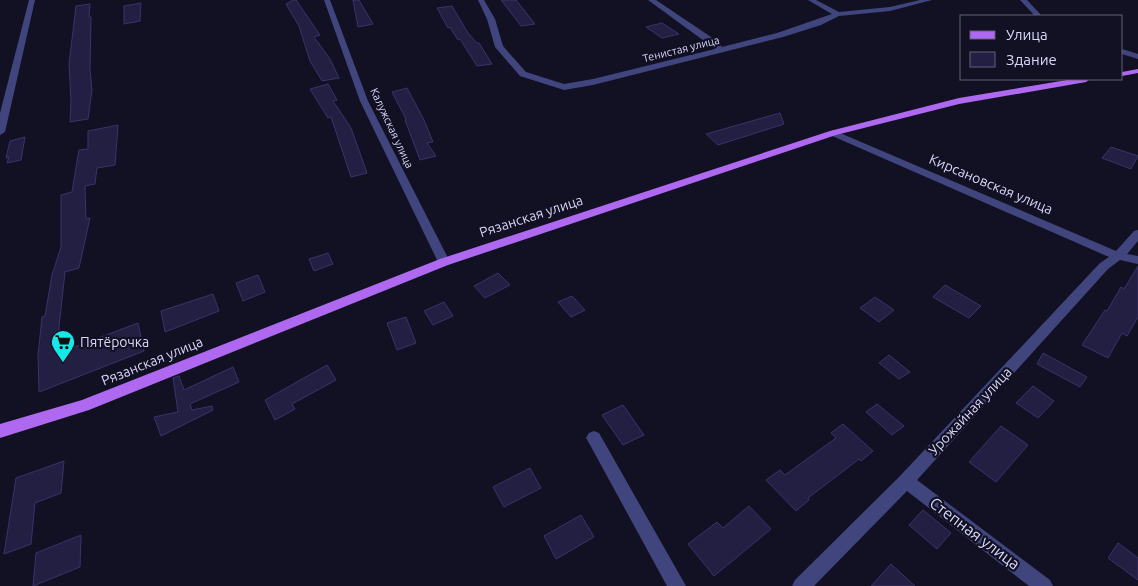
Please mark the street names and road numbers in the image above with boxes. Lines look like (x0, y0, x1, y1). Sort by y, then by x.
street label: Тенистая улица (641, 34, 721, 64)
street label: Калужская улица (368, 86, 416, 170)
street label: Кирсановская улица (927, 151, 1055, 217)
street label: Рязанская улица (477, 192, 585, 240)
street label: Рязанская улица (99, 333, 205, 389)
street label: Урожайная улица (925, 364, 1015, 458)
street label: Степная улица (926, 493, 1024, 573)

